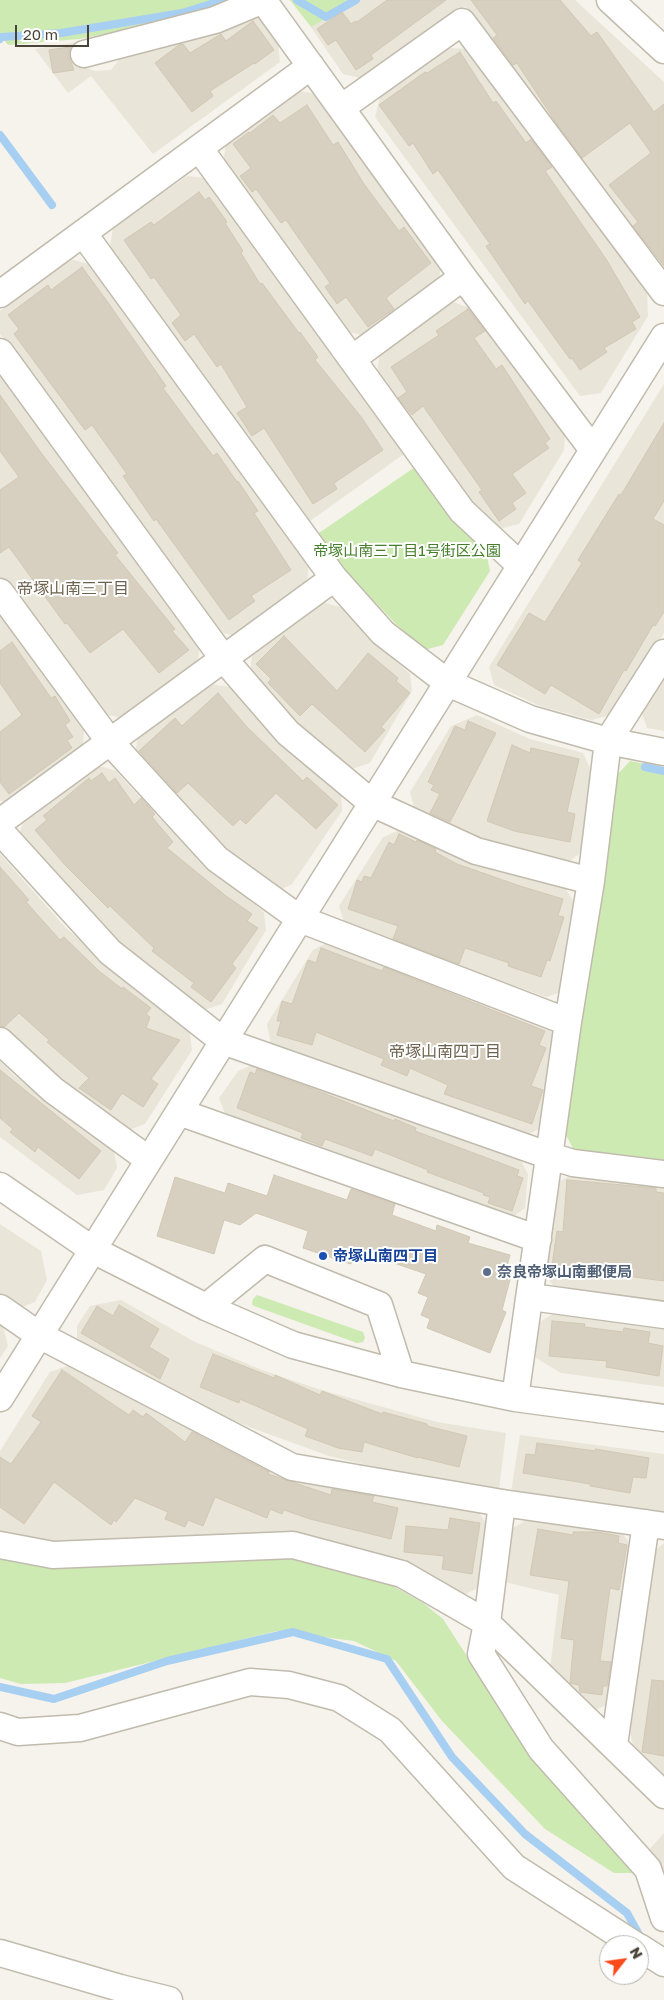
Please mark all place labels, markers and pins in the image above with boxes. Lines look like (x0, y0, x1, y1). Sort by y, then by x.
place label: 帝塚山南四丁目 (333, 1247, 438, 1265)
marker: 帝塚山南四丁目 (317, 1250, 329, 1262)
place label: 奈良帝塚山南郵便局 (497, 1263, 632, 1281)
marker: 奈良帝塚山南郵便局 (481, 1266, 493, 1278)

